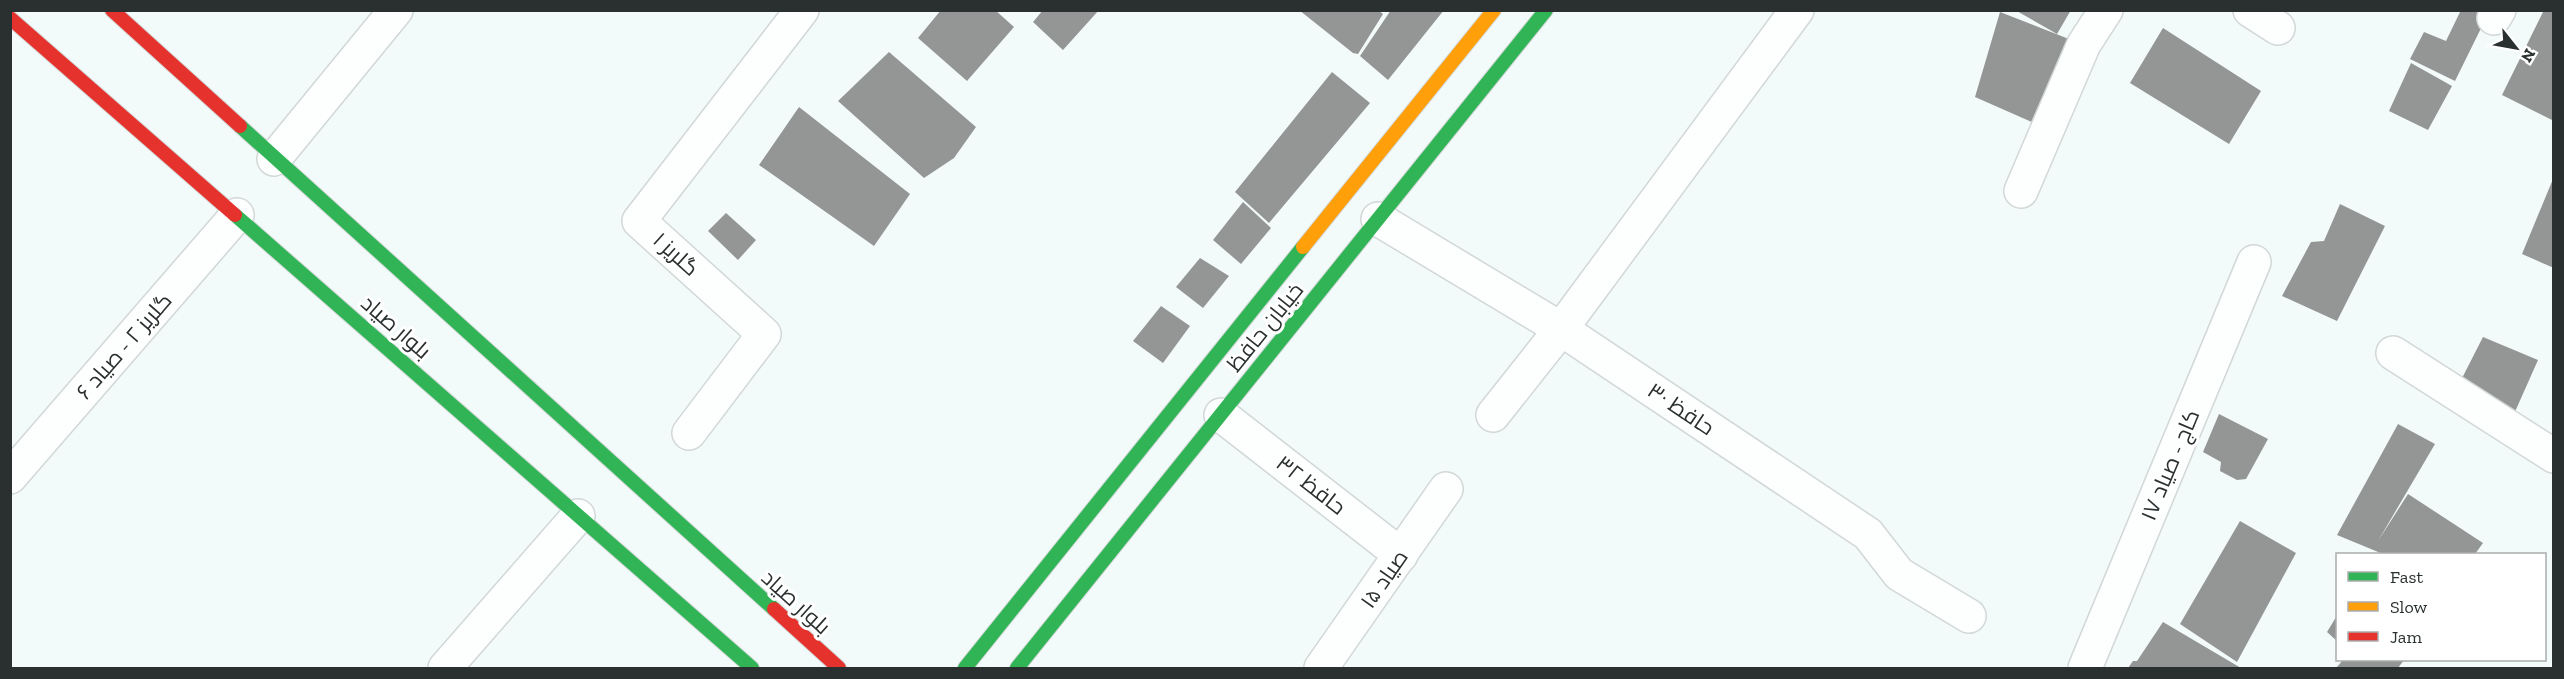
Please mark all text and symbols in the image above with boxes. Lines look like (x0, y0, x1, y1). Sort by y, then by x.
north arrow (2486, 18, 2546, 78)
text: N (2517, 45, 2540, 66)
street label: گلریز ۱ (647, 226, 705, 282)
street label: خیابان حافظ (1221, 277, 1309, 377)
street label: گلریز ۲ - صیاد ۶ (70, 287, 178, 405)
street label: بلوار صیاد (356, 289, 436, 365)
street label: حافظ ۳۰ (1642, 377, 1720, 441)
street label: کاج - صیاد ۱۷ (2135, 406, 2206, 525)
street label: حافظ ۳۲ (1271, 449, 1351, 521)
street label: صیاد ۱۵ (1354, 544, 1414, 614)
legend (2336, 553, 2546, 661)
street label: بلوار صیاد (756, 564, 836, 640)
text: Fast (2390, 566, 2423, 588)
text: Slow (2390, 596, 2427, 618)
text: Jam (2390, 626, 2422, 648)

